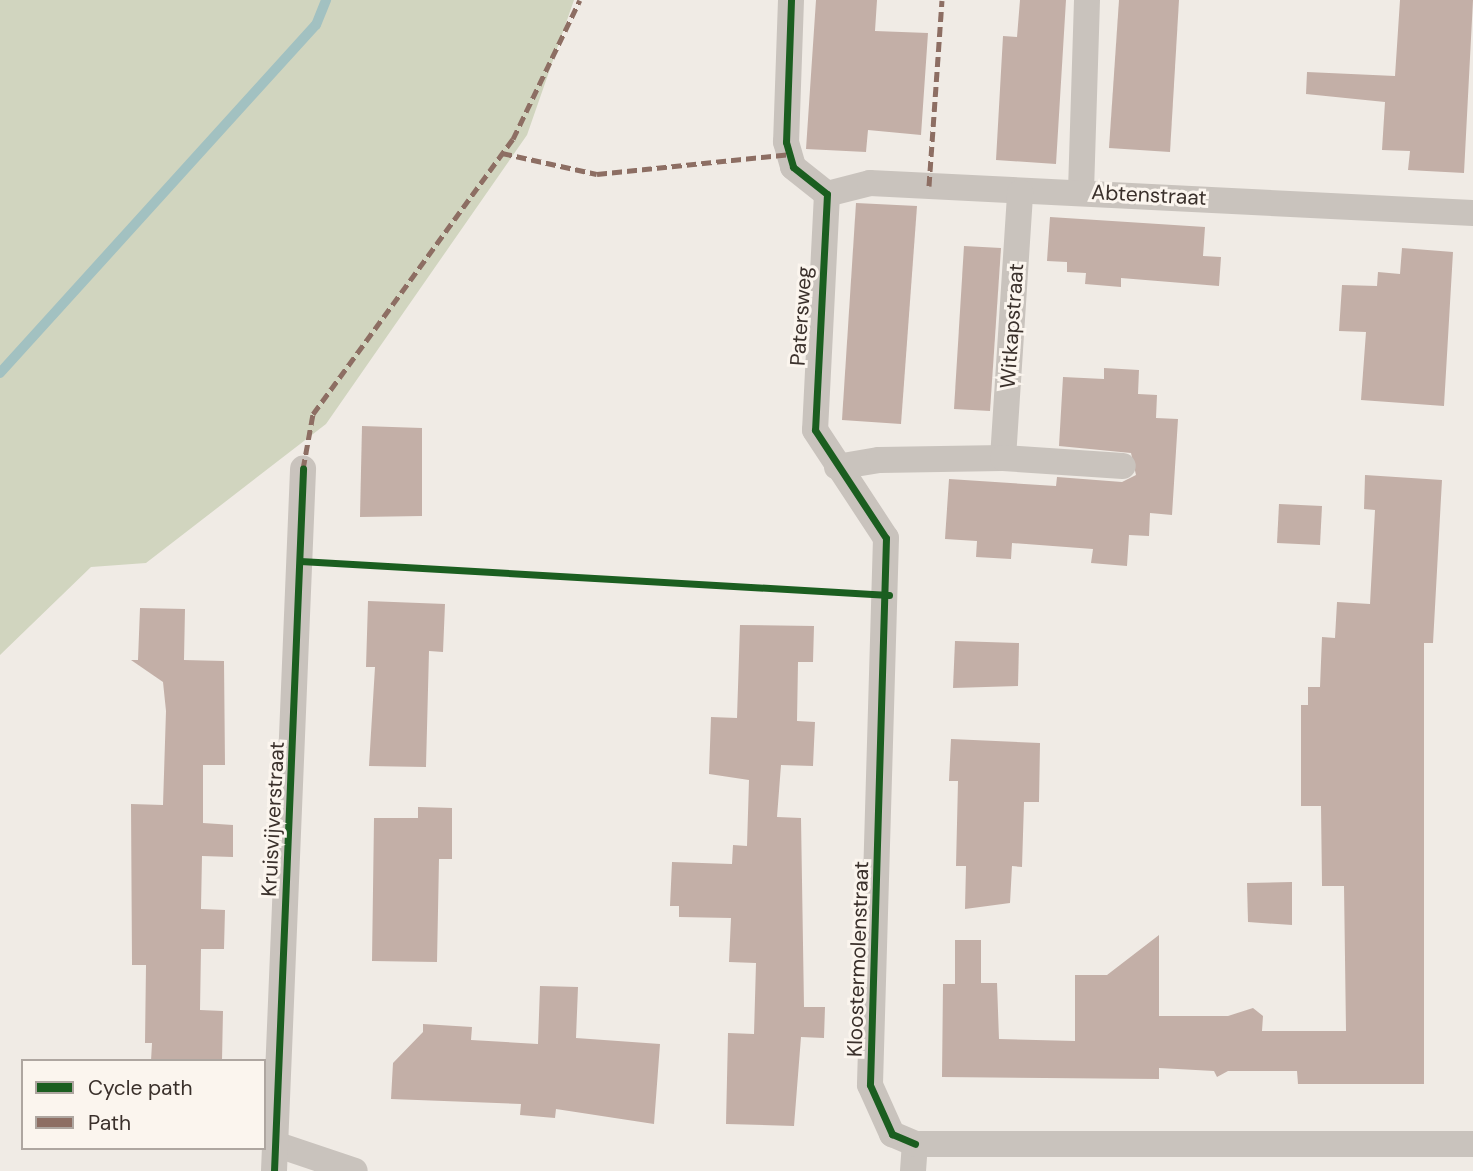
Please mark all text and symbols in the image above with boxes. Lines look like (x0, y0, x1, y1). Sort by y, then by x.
street label: Abtenstraat (1091, 179, 1207, 211)
street label: Witkapstraat (995, 263, 1029, 389)
street label: Patersweg (785, 265, 817, 367)
street label: Kruisvijverstraat (256, 741, 290, 897)
street label: Kloostermolenstraat (842, 860, 874, 1058)
legend (21, 1059, 266, 1150)
text: Cycle path (88, 1074, 193, 1102)
text: Path (88, 1109, 131, 1137)

